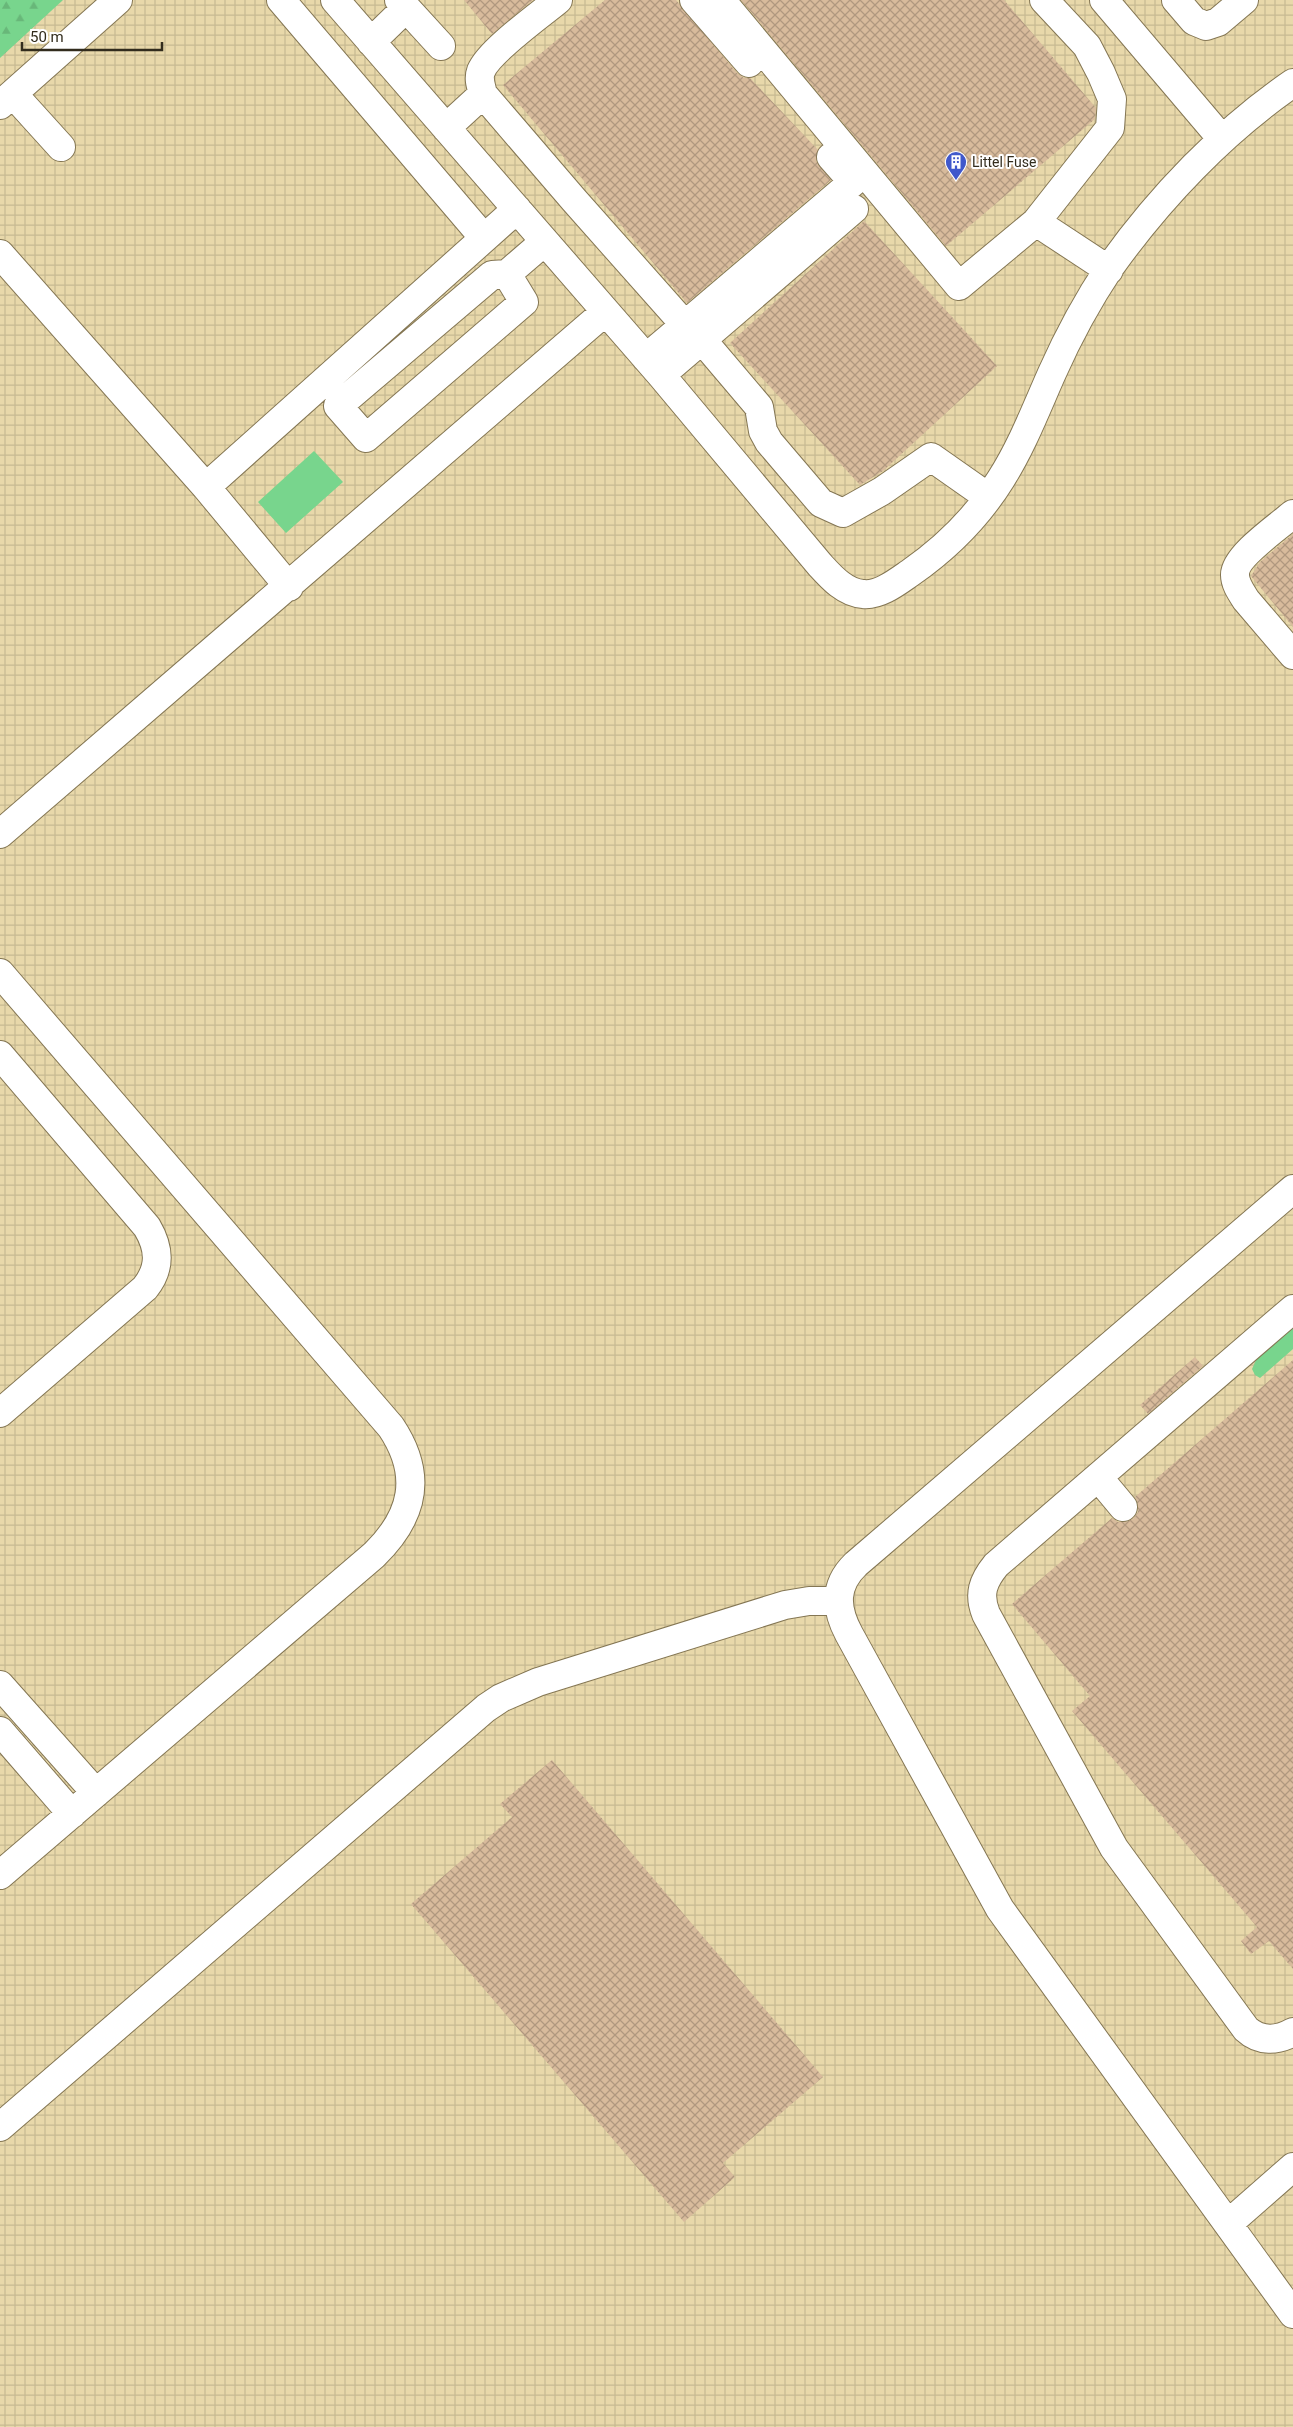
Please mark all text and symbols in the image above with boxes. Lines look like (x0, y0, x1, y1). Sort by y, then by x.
scale bar (22, 20, 162, 52)
text: 50 m (30, 28, 64, 46)
building icon: Littel Fuse (944, 150, 968, 181)
place label: Littel Fuse (972, 154, 1036, 170)

